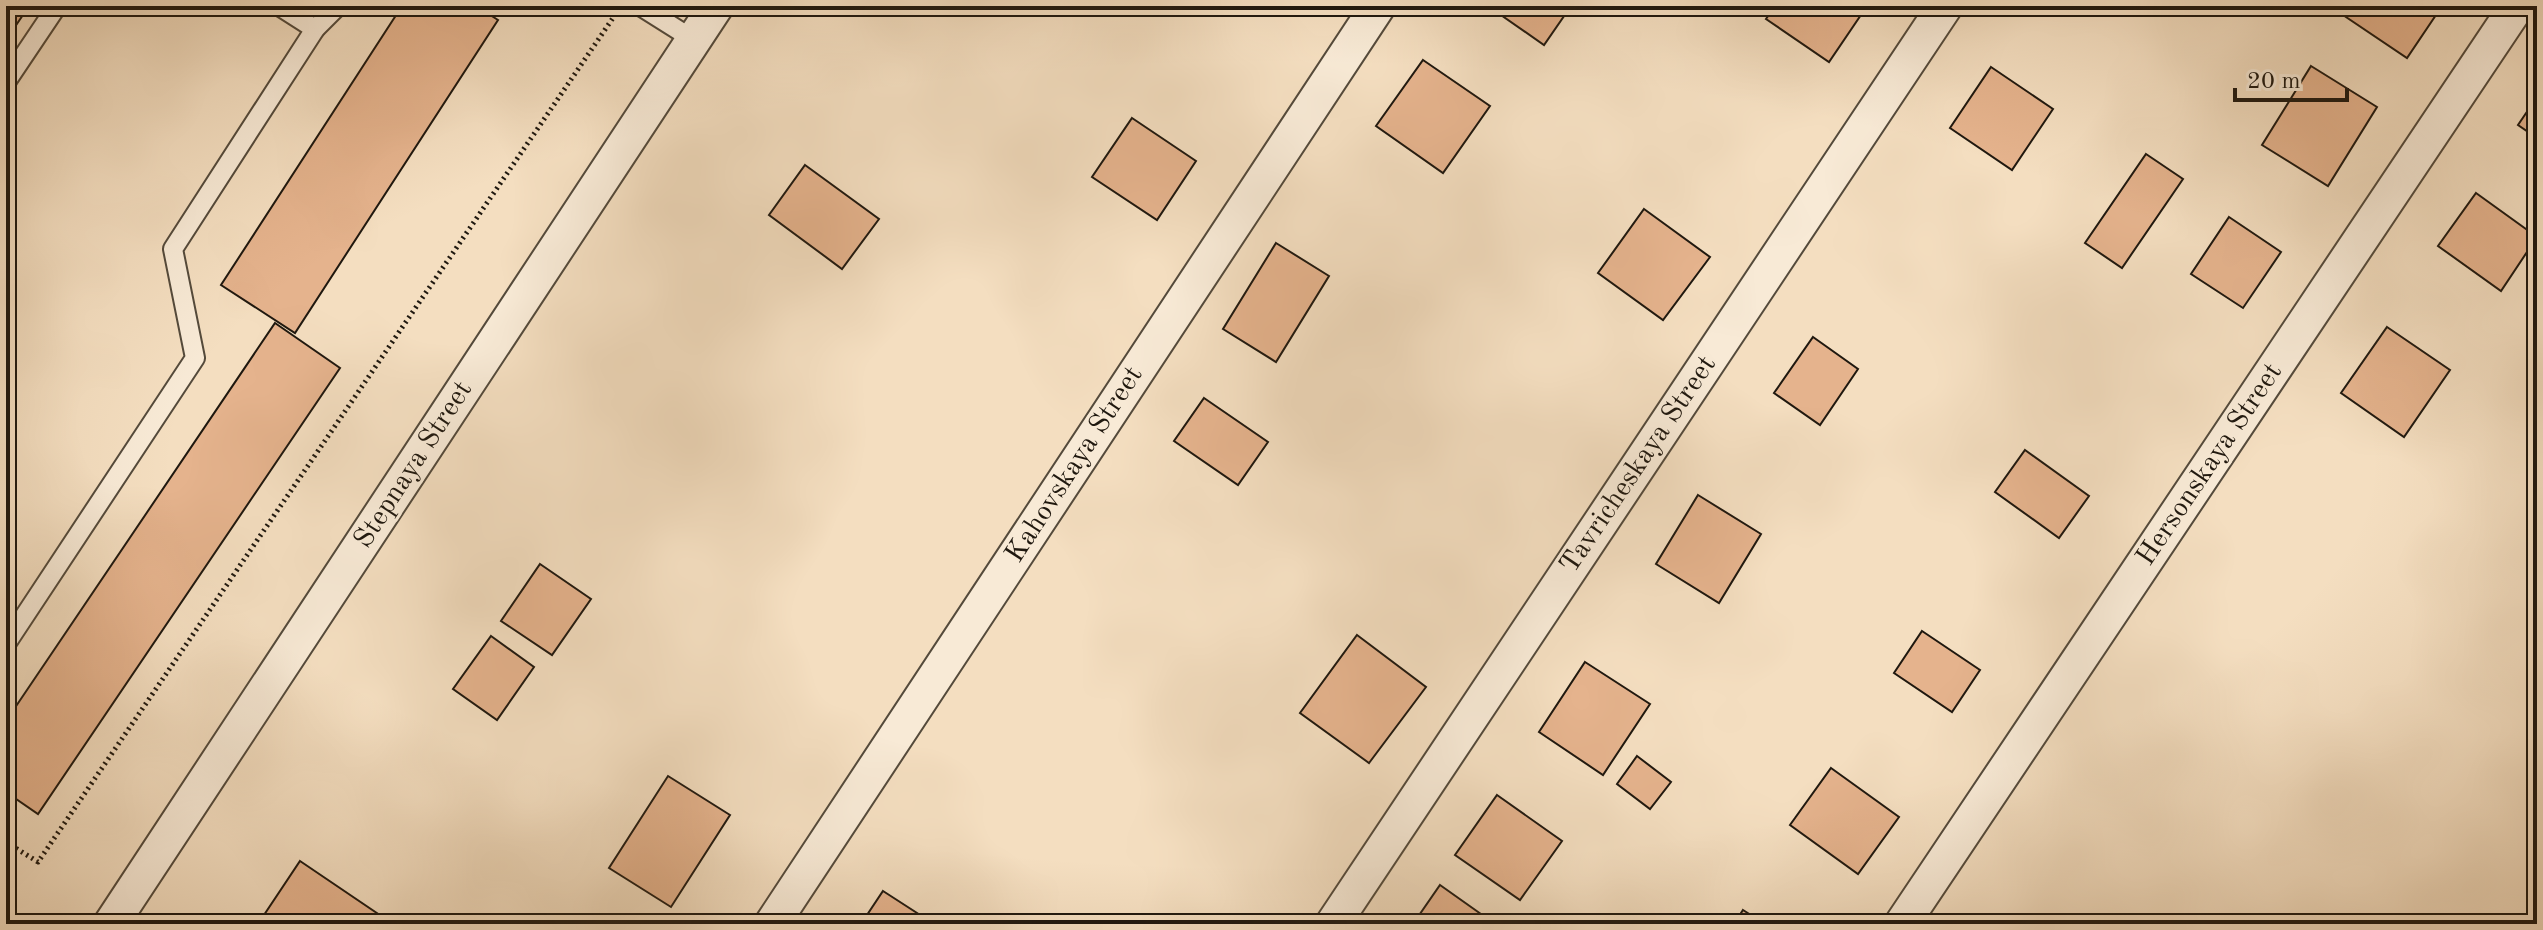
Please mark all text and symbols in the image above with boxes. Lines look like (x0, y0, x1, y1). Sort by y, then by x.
scale bar (2235, 52, 2347, 102)
text: 20 m (2247, 70, 2301, 94)
street label: Tavricheskaya Street (1556, 351, 1722, 579)
street label: Hersonskaya Street (2132, 359, 2288, 571)
street label: Kahovskaya Street (1001, 362, 1149, 568)
street label: Stepnaya Street (350, 376, 478, 554)

